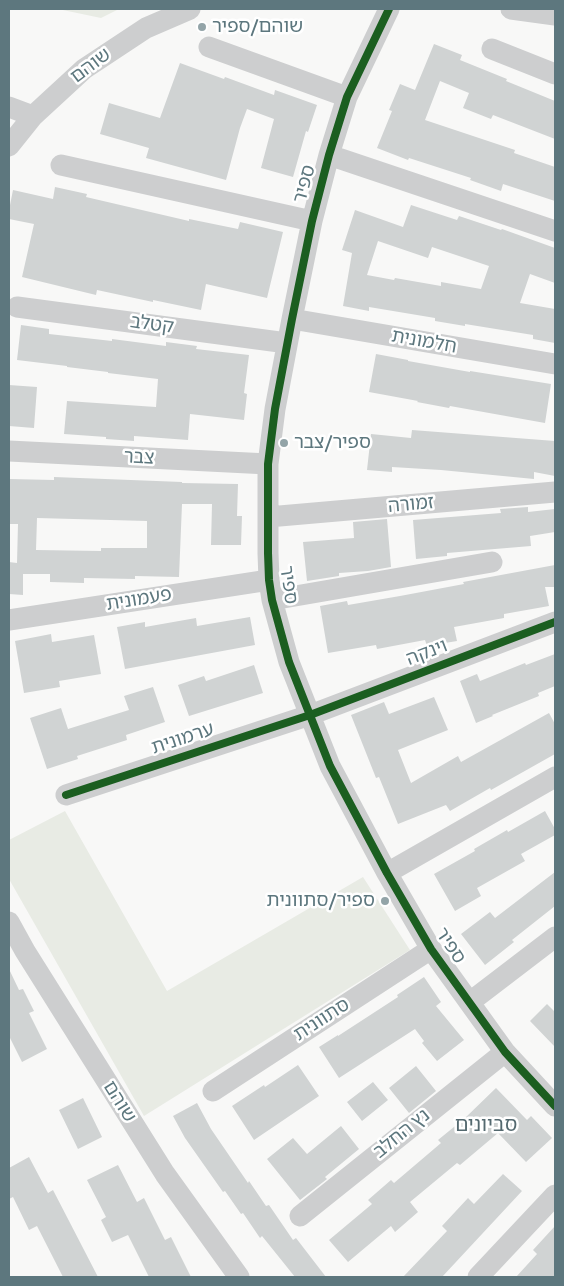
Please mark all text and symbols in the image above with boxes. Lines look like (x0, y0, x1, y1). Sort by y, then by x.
place label: שוהם/ספיר (212, 16, 303, 38)
marker: שוהם/ספיר (196, 21, 208, 33)
street label: שוהם (66, 44, 116, 88)
street label: ספיר (289, 162, 321, 206)
street label: קטלב (129, 311, 175, 339)
street label: חלמונית (390, 325, 458, 359)
place label: ספיר/צבר (294, 432, 371, 454)
marker: ספיר/צבר (278, 437, 290, 449)
street label: צבר (123, 446, 155, 470)
street label: זמורה (387, 492, 435, 518)
street label: ספיר (274, 564, 302, 606)
street label: פעמונית (105, 584, 173, 616)
street label: וינקה (403, 635, 451, 671)
street label: ערמונית (149, 718, 217, 760)
place label: ספיר/סתוונית (267, 890, 375, 912)
marker: ספיר/סתוונית (379, 895, 391, 907)
street label: ספיר (430, 924, 470, 968)
street label: סתוונית (290, 994, 354, 1046)
street label: שוהם (98, 1077, 140, 1127)
street label: נץ החלב (369, 1104, 435, 1164)
district label: סביונים (455, 1114, 517, 1138)

